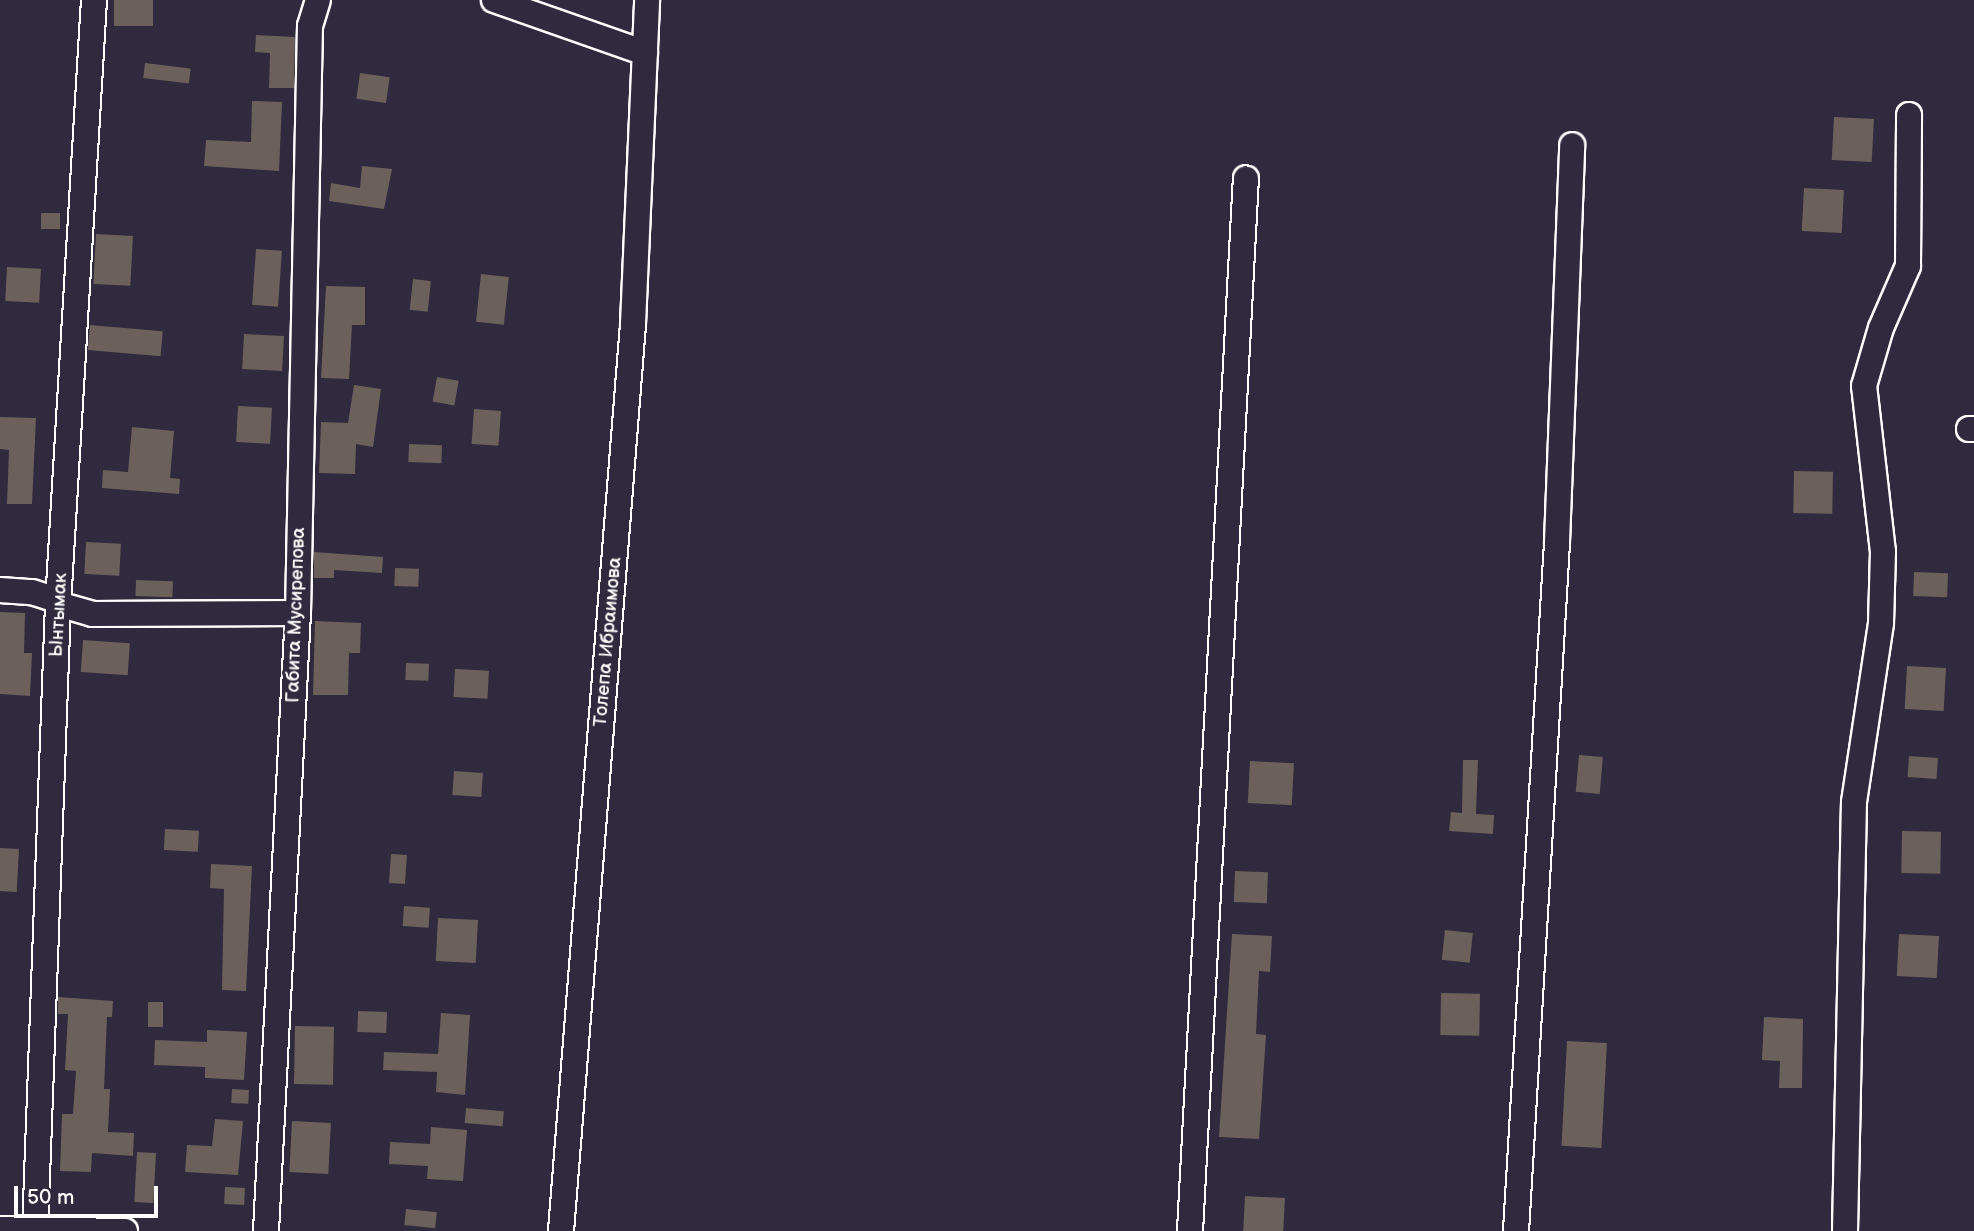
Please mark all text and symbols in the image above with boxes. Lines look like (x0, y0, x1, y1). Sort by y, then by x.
street label: Габита Мусирепова (282, 527, 310, 703)
street label: Толепа Ибраимова (589, 556, 627, 728)
street label: Ынтымак (45, 572, 73, 658)
scale bar (18, 1172, 161, 1216)
text: 50 m (27, 1185, 74, 1210)

